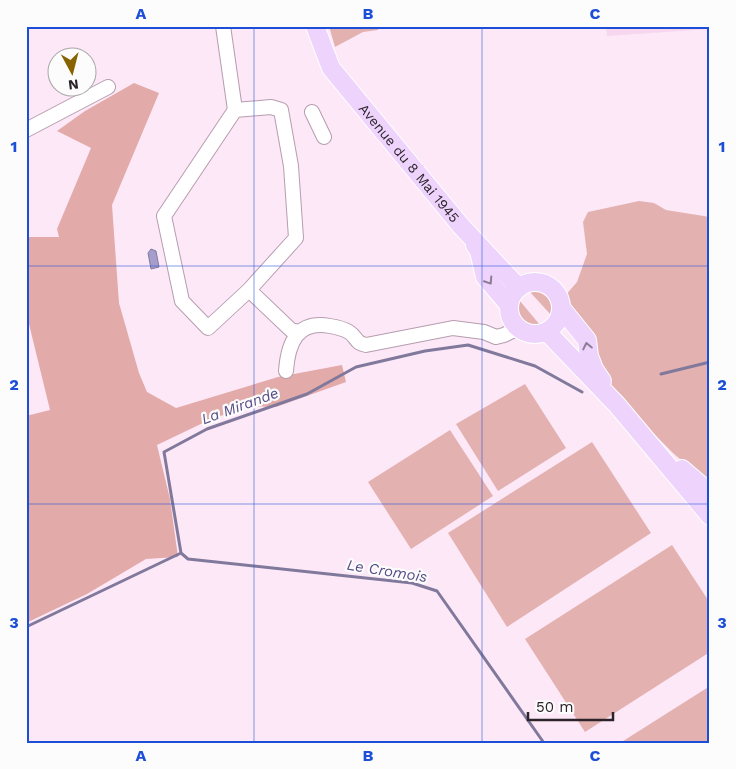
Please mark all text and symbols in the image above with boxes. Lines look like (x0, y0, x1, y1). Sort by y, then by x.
text: A (136, 4, 147, 23)
text: B (363, 4, 374, 23)
text: C (590, 4, 601, 23)
north arrow (48, 48, 98, 98)
text: N (67, 76, 80, 93)
street label: Avenue du 8 Mai 1945 (356, 100, 463, 226)
text: 1 (11, 137, 17, 156)
text: 1 (719, 137, 725, 156)
one-way arrow (483, 275, 492, 285)
one-way arrow (582, 342, 593, 351)
text: 2 (9, 375, 19, 394)
text: 2 (717, 375, 727, 394)
water label: La Mirande (199, 384, 281, 428)
water label: Le Cromois (346, 556, 429, 586)
text: 3 (9, 613, 19, 632)
text: 3 (717, 613, 727, 632)
scale bar (528, 689, 614, 721)
text: 50 m (536, 698, 573, 716)
text: A (136, 746, 147, 765)
text: B (363, 746, 374, 765)
text: C (590, 746, 601, 765)

